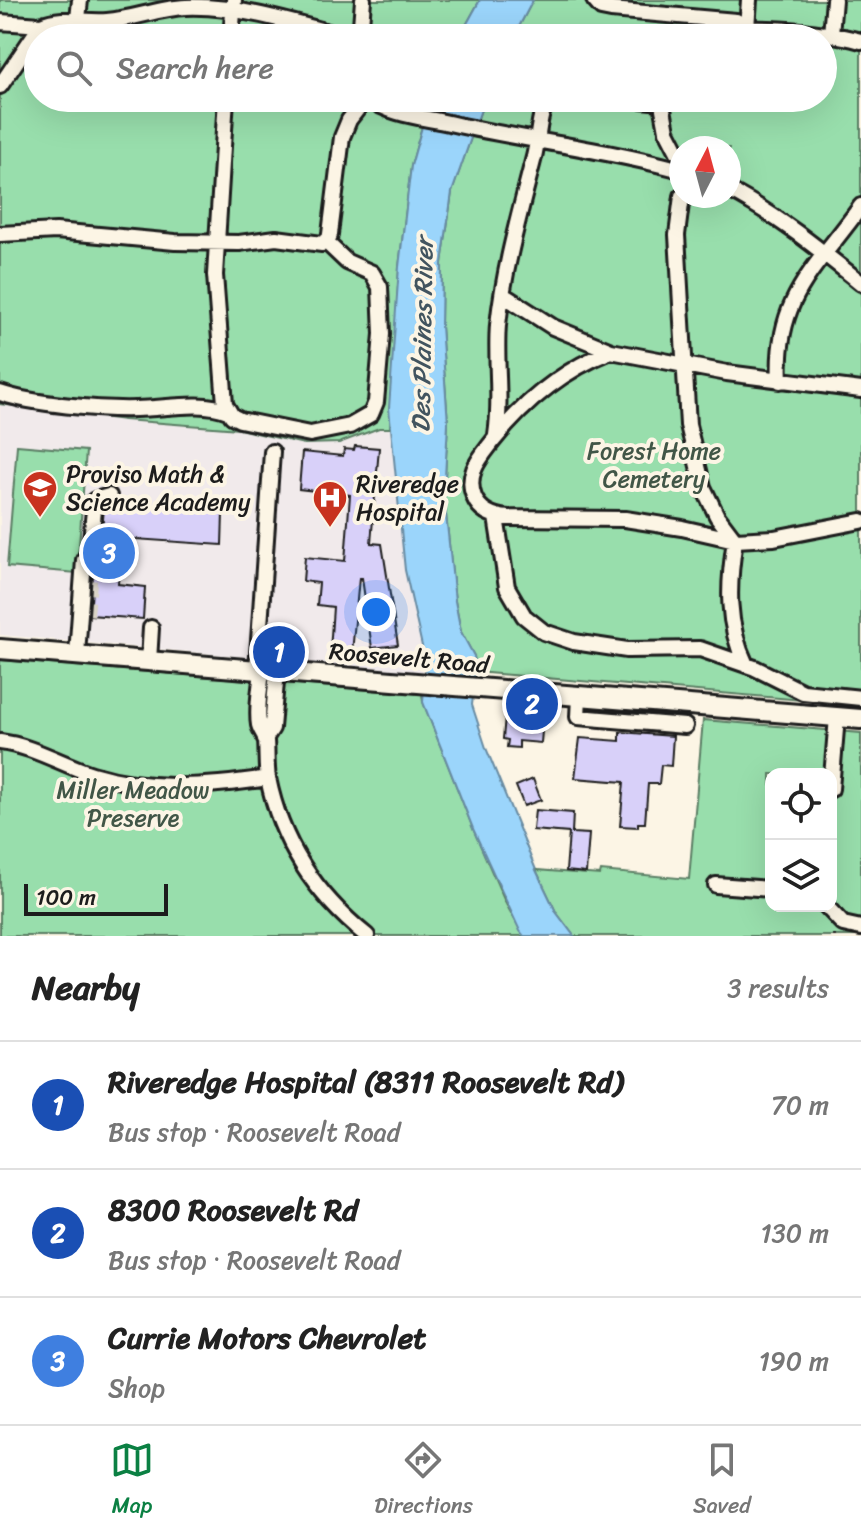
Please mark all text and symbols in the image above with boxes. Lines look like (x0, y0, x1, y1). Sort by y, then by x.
search box (24, 24, 837, 112)
text: Search here (116, 41, 274, 95)
icon: search (52, 46, 96, 90)
north arrow (669, 136, 741, 208)
water label: Des Plaines River (397, 233, 447, 433)
park label: Forest Home Cemetery (587, 430, 721, 500)
place label: Proviso Math & Science Academy (66, 453, 251, 523)
place label: Riveredge Hospital (356, 463, 459, 533)
school or university icon: Proviso Math & Science Academy (21, 469, 59, 519)
hospital icon: Riveredge Hospital (311, 479, 349, 529)
pin: 3 (83, 523, 135, 583)
your location (356, 592, 396, 632)
pin: 1 (253, 622, 305, 682)
street label: Roosevelt Road (327, 630, 492, 686)
pin: 2 (506, 674, 558, 734)
map controls (765, 768, 837, 912)
button: locate (765, 768, 837, 840)
park label: Miller Meadow Preserve (57, 769, 210, 839)
button: layers (765, 840, 837, 912)
text: 100 m (36, 878, 96, 917)
scale bar (24, 880, 168, 916)
text: Nearby (32, 958, 140, 1018)
text: 3 results (727, 965, 829, 1011)
text: Riveredge Hospital (8311 Roosevelt Rd) (108, 1055, 623, 1109)
text: 1 (52, 1082, 64, 1128)
text: 70 m (771, 1082, 829, 1128)
text: Bus stop · Roosevelt Road (108, 1109, 400, 1155)
text: 8300 Roosevelt Rd (108, 1183, 358, 1237)
text: 2 (50, 1210, 66, 1256)
text: 130 m (760, 1210, 829, 1256)
text: Bus stop · Roosevelt Road (108, 1237, 400, 1283)
text: Currie Motors Chevrolet (108, 1311, 426, 1365)
text: 3 (51, 1338, 65, 1384)
text: 190 m (759, 1338, 829, 1384)
text: Shop (108, 1365, 165, 1411)
tab: Map (110, 1438, 154, 1525)
tab: Directions (374, 1438, 473, 1525)
tab: Saved (693, 1438, 751, 1525)

